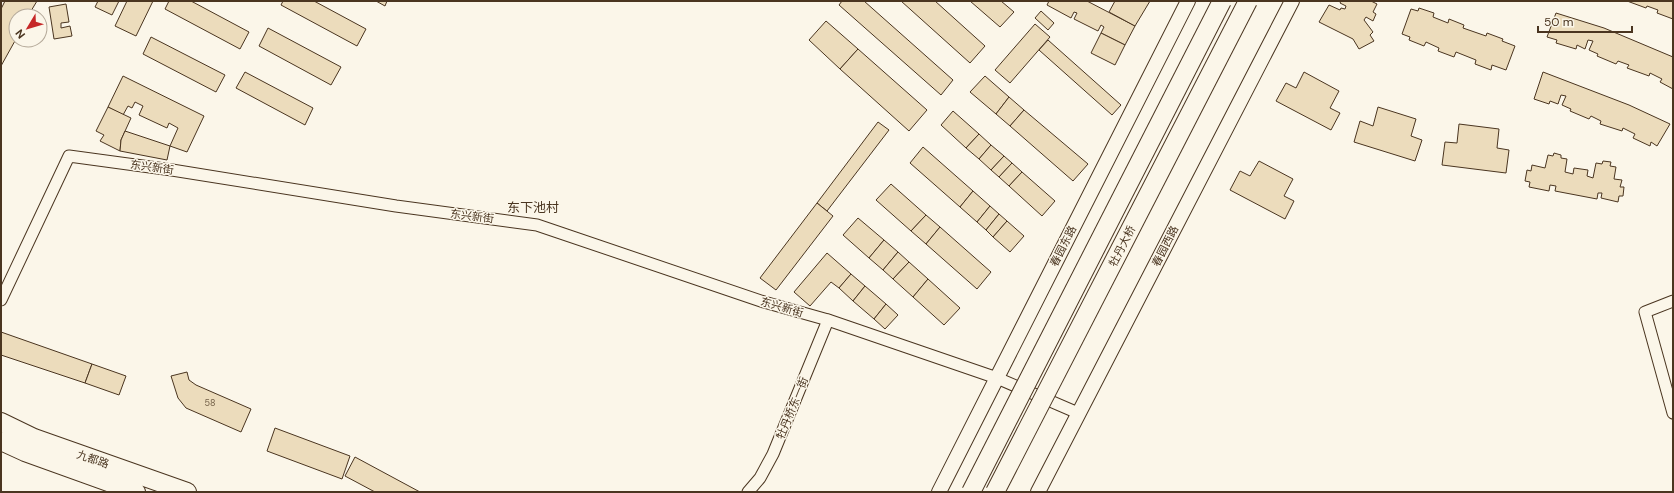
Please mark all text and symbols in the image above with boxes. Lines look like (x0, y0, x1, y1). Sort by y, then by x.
north arrow (8, 8, 48, 48)
scale bar (1538, 8, 1632, 34)
text: 50 m (1544, 14, 1573, 30)
text: N (12, 27, 28, 42)
street label: 东兴新街 (129, 157, 175, 177)
district label: 东下池村 (507, 199, 559, 216)
street label: 东兴新街 (449, 206, 495, 226)
street label: 春园东路 (1047, 223, 1079, 269)
street label: 牡丹大桥 (1106, 223, 1138, 269)
street label: 春园西路 (1149, 223, 1181, 269)
street label: 东兴新街 (759, 294, 805, 320)
street label: 牡丹桥东一街 (773, 375, 811, 441)
house number: 58 (205, 397, 215, 409)
street label: 九都路 (75, 447, 111, 471)

